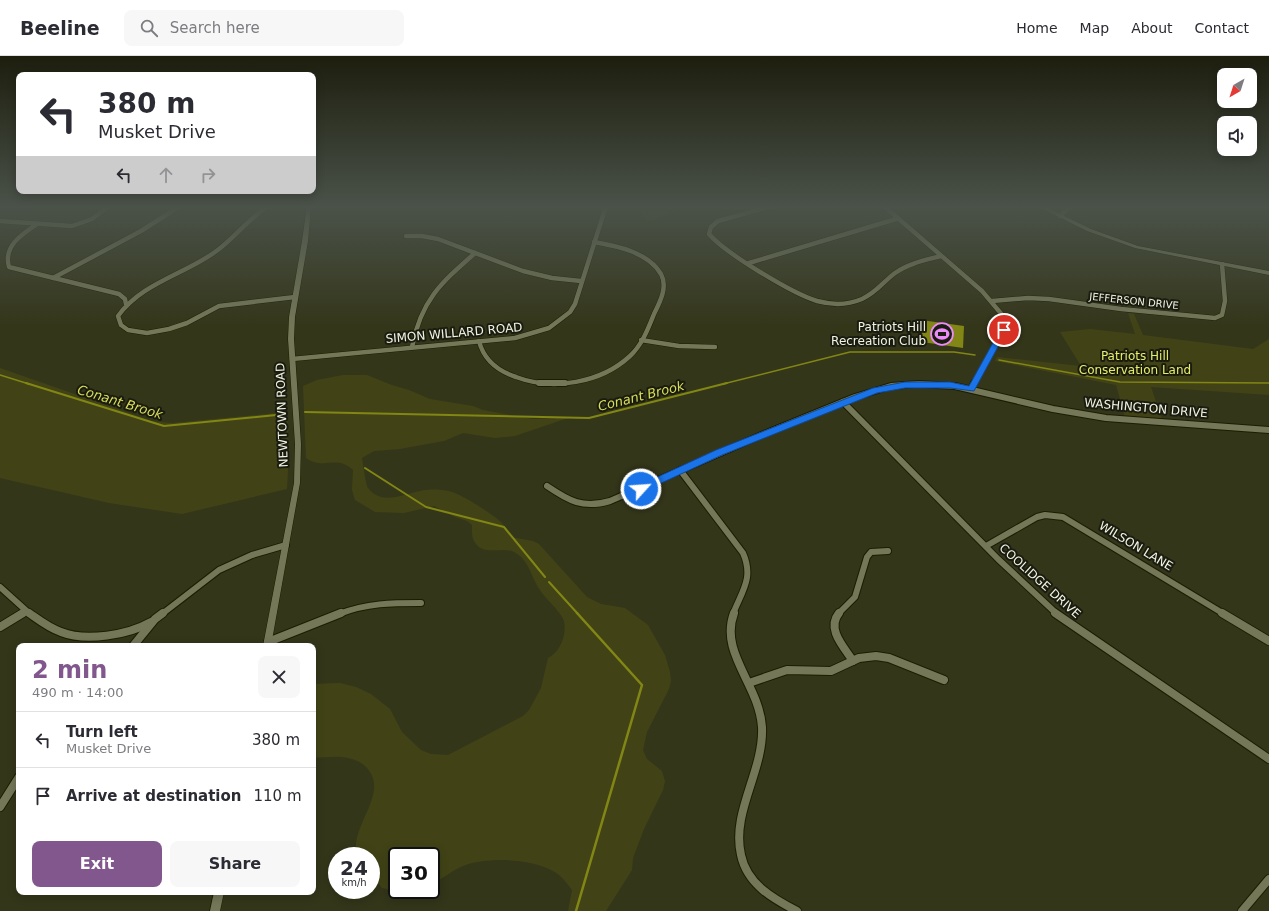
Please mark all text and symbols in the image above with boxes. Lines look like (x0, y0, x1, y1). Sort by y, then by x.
search box (124, 10, 404, 46)
text: Beeline (20, 17, 100, 39)
icon: search (138, 17, 160, 39)
text: Search here (170, 19, 260, 37)
text: Home (1016, 20, 1058, 36)
text: Map (1080, 20, 1109, 36)
text: About (1131, 20, 1173, 36)
text: Contact (1195, 20, 1249, 36)
north arrow (1217, 68, 1257, 108)
map controls (1217, 68, 1257, 156)
text: 380 m (98, 87, 195, 120)
icon: left (32, 88, 84, 140)
button: sound (1217, 116, 1257, 156)
text: Musket Drive (98, 121, 216, 142)
icon: left (113, 164, 135, 186)
icon: ahead (155, 164, 177, 186)
icon: right (197, 164, 219, 186)
street label: JEFFERSON DRIVE (1088, 291, 1179, 311)
pin (987, 313, 1021, 347)
icon: arrive (993, 319, 1015, 341)
street label: SIMON WILLARD ROAD (385, 320, 523, 346)
place label: Patriots Hill Recreation Club (831, 320, 926, 348)
sports icon: Patriots Hill Recreation Club (929, 321, 955, 347)
park label: Patriots Hill Conservation Land (1079, 349, 1191, 377)
street label: NEWTOWN ROAD (273, 362, 291, 468)
water label: Conant Brook (596, 378, 686, 414)
water label: Conant Brook (76, 382, 165, 422)
street label: WASHINGTON DRIVE (1084, 396, 1208, 420)
position arrow (620, 468, 662, 510)
street label: WILSON LANE (1097, 518, 1175, 574)
street label: COOLIDGE DRIVE (997, 541, 1083, 621)
text: 2 min (32, 656, 107, 684)
button: close (258, 656, 300, 698)
text: 490 m · 14:00 (32, 685, 123, 700)
text: Turn left (66, 723, 138, 741)
icon: left (32, 729, 54, 751)
text: 380 m (252, 731, 300, 749)
text: Musket Drive (66, 741, 151, 756)
icon: arrive (32, 785, 54, 807)
text: Arrive at destination (66, 787, 241, 805)
text: 110 m (253, 787, 302, 805)
button: Exit (32, 841, 162, 887)
button: Share (170, 841, 300, 887)
speed limit sign: 30 (388, 847, 440, 899)
text: 24 (340, 856, 368, 880)
text: km/h (341, 877, 367, 888)

